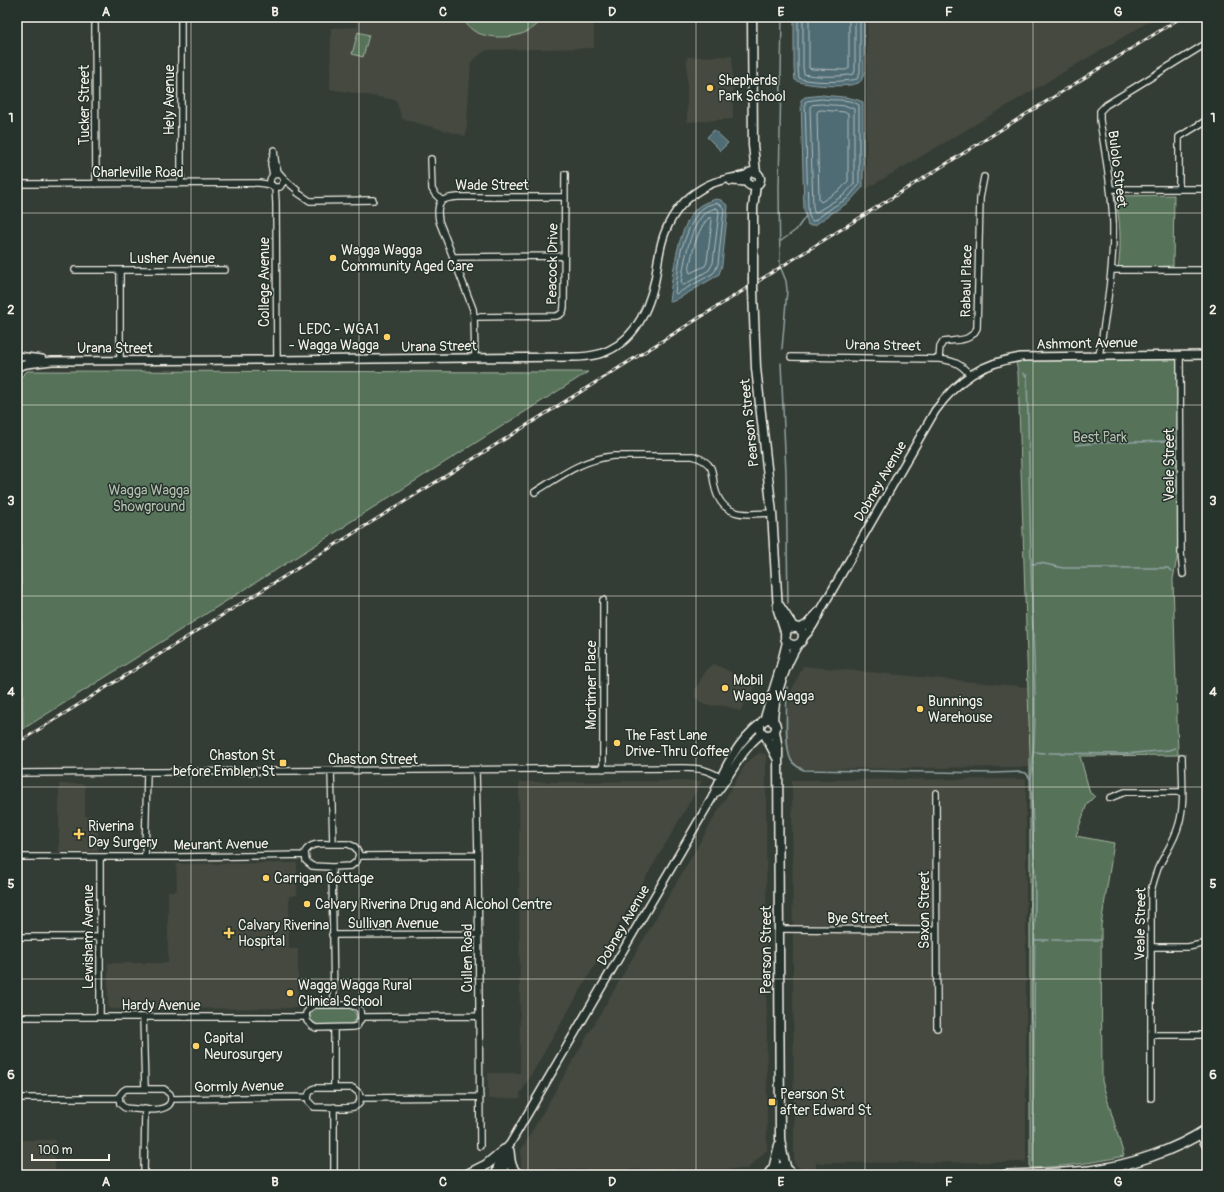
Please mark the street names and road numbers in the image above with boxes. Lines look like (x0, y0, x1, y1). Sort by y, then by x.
street label: Tucker Street (76, 65, 93, 145)
street label: Hely Avenue (161, 65, 178, 135)
street label: Bulolo Street (1104, 129, 1131, 209)
street label: Charleville Road (92, 164, 184, 181)
street label: Wade Street (455, 177, 529, 194)
street label: Peacock Drive (543, 223, 562, 305)
street label: College Avenue (256, 237, 273, 327)
street label: Rabaul Place (957, 244, 976, 318)
street label: Lusher Avenue (129, 250, 215, 267)
street label: Ashmont Avenue (1036, 334, 1138, 353)
street label: Urana Street (845, 336, 921, 355)
street label: Urana Street (401, 337, 477, 356)
street label: Urana Street (77, 340, 153, 357)
street label: Pearson Street (736, 378, 763, 468)
street label: Veale Street (1161, 428, 1178, 502)
street label: Dobney Avenue (851, 438, 910, 524)
street label: Mortimer Place (583, 640, 600, 730)
street label: Chaston Street (328, 751, 418, 768)
street label: Meurant Avenue (174, 835, 269, 854)
street label: Saxon Street (916, 871, 933, 949)
street label: Dobney Avenue (594, 882, 653, 968)
street label: Lewisham Avenue (80, 885, 97, 989)
street label: Veale Street (1131, 887, 1150, 961)
street label: Pearson Street (758, 905, 775, 994)
street label: Bye Street (827, 910, 889, 927)
street label: Sullivan Avenue (347, 915, 439, 932)
street label: Cullen Road (459, 923, 476, 992)
street label: Hardy Avenue (122, 997, 201, 1014)
street label: Gormly Avenue (194, 1077, 284, 1096)

